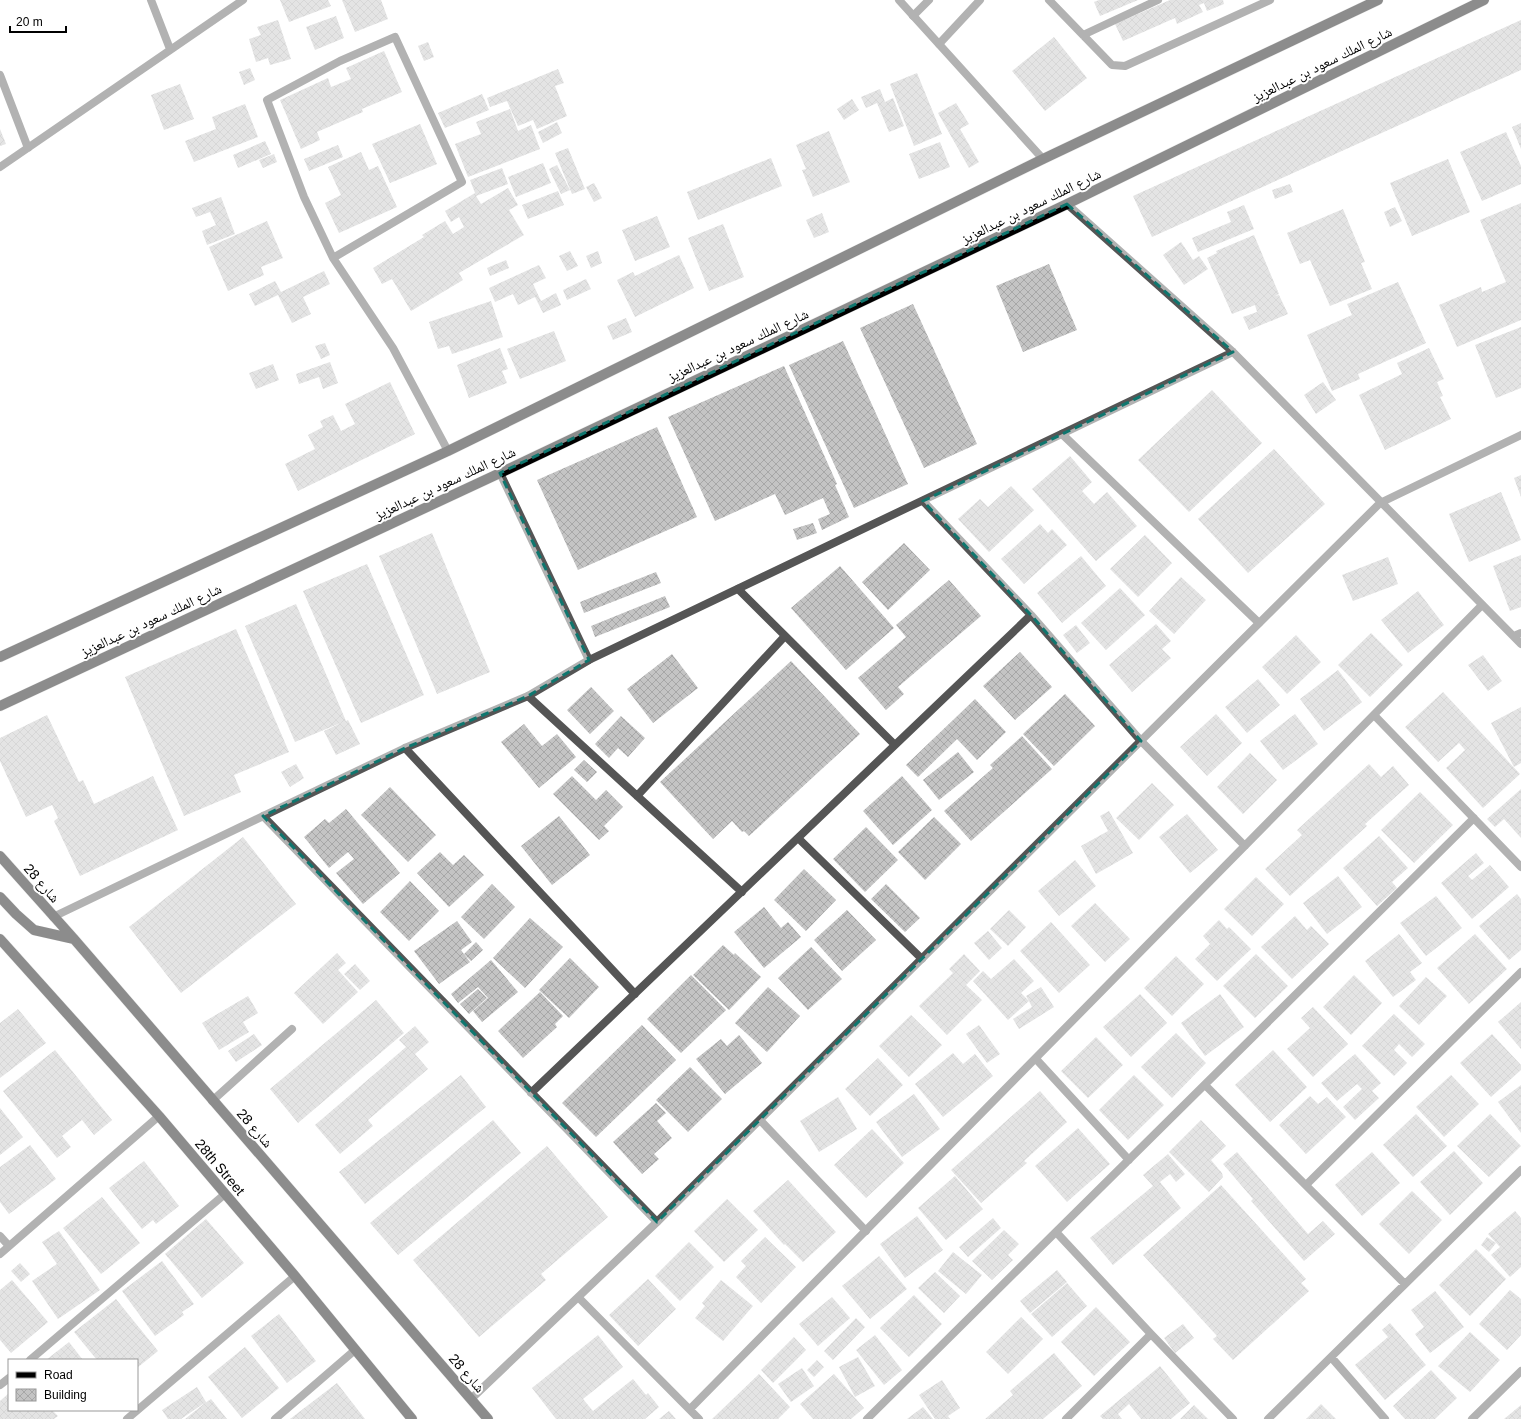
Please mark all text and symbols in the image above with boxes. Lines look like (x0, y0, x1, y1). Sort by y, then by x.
scale bar (10, 8, 66, 34)
text: 20 m (16, 15, 43, 29)
street label: شارع الملك سعود بن عبدالعزيز (1249, 23, 1395, 107)
street label: شارع الملك سعود بن عبدالعزيز (958, 165, 1104, 249)
street label: شارع الملك سعود بن عبدالعزيز (664, 305, 812, 387)
street label: شارع الملك سعود بن عبدالعزيز (371, 443, 519, 525)
street label: شارع الملك سعود بن عبدالعزيز (77, 580, 225, 662)
street label: شارع 28 (19, 860, 63, 907)
street label: شارع 28 (232, 1105, 276, 1152)
street label: 28th Street (192, 1136, 248, 1198)
street label: شارع 28 (444, 1350, 488, 1397)
legend (8, 1359, 138, 1411)
text: Road (44, 1368, 73, 1382)
text: Building (44, 1388, 87, 1402)

